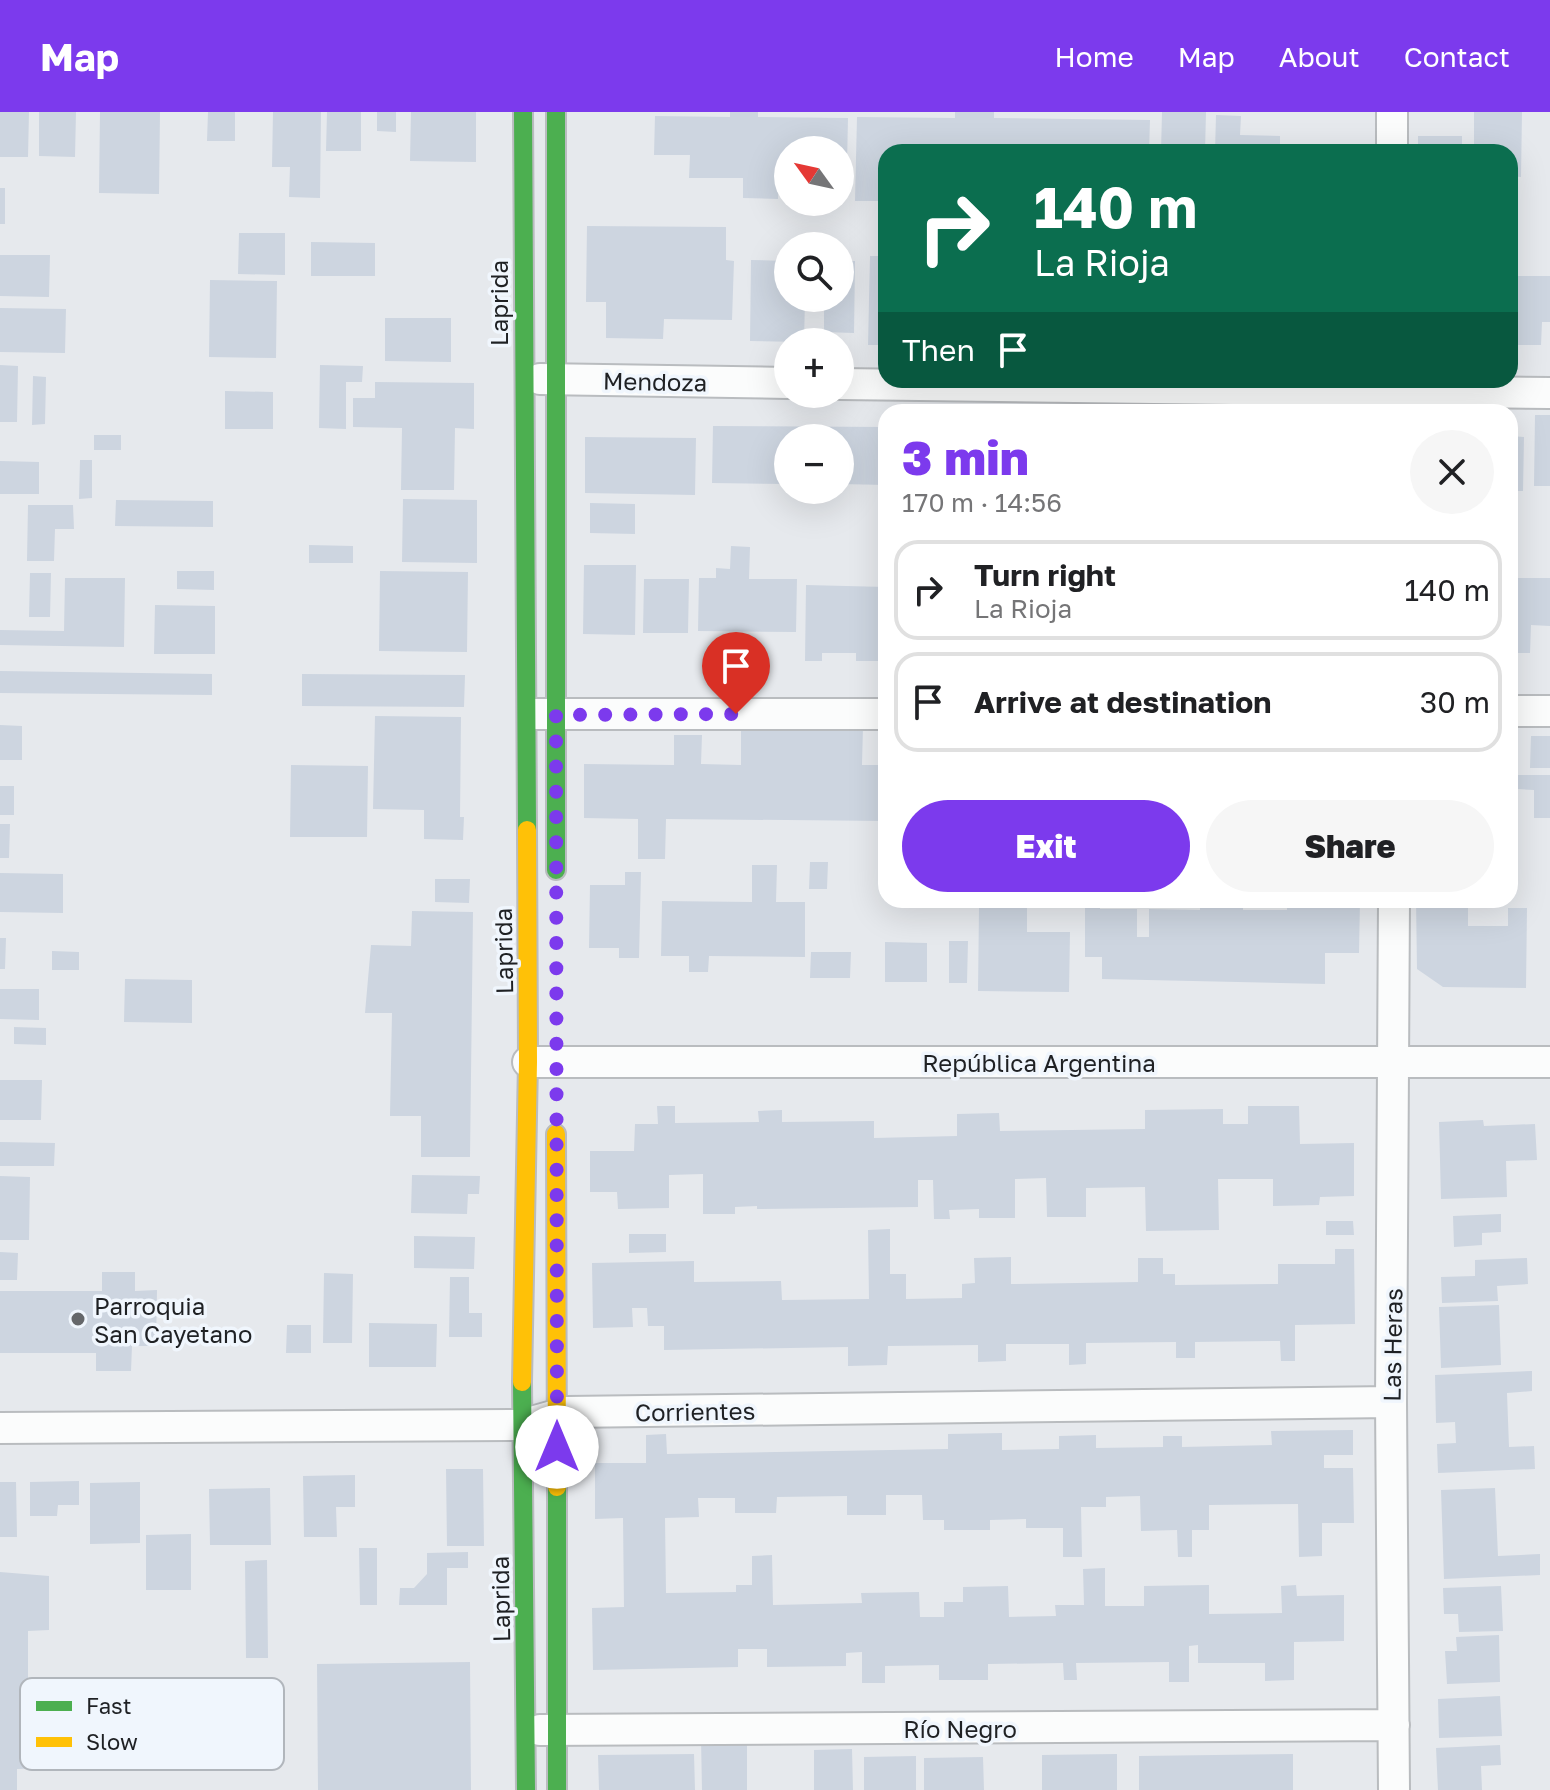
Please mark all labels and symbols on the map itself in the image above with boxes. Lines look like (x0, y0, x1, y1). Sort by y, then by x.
north arrow (774, 136, 854, 216)
street label: Laprida (484, 260, 513, 346)
street label: Mendoza (603, 366, 707, 396)
pin (702, 632, 770, 714)
street label: Laprida (488, 908, 518, 994)
street label: República Argentina (922, 1048, 1156, 1077)
street label: Las Heras (1377, 1288, 1407, 1402)
place label: Parroquia San Cayetano (94, 1291, 252, 1348)
marker: Parroquia San Cayetano (69, 1310, 87, 1328)
street label: Corrientes (634, 1395, 756, 1427)
position arrow (515, 1405, 599, 1489)
street label: Laprida (485, 1556, 515, 1642)
legend (20, 1678, 284, 1770)
text: Fast (86, 1692, 132, 1719)
street label: Río Negro (903, 1714, 1017, 1743)
text: Slow (86, 1728, 138, 1755)

